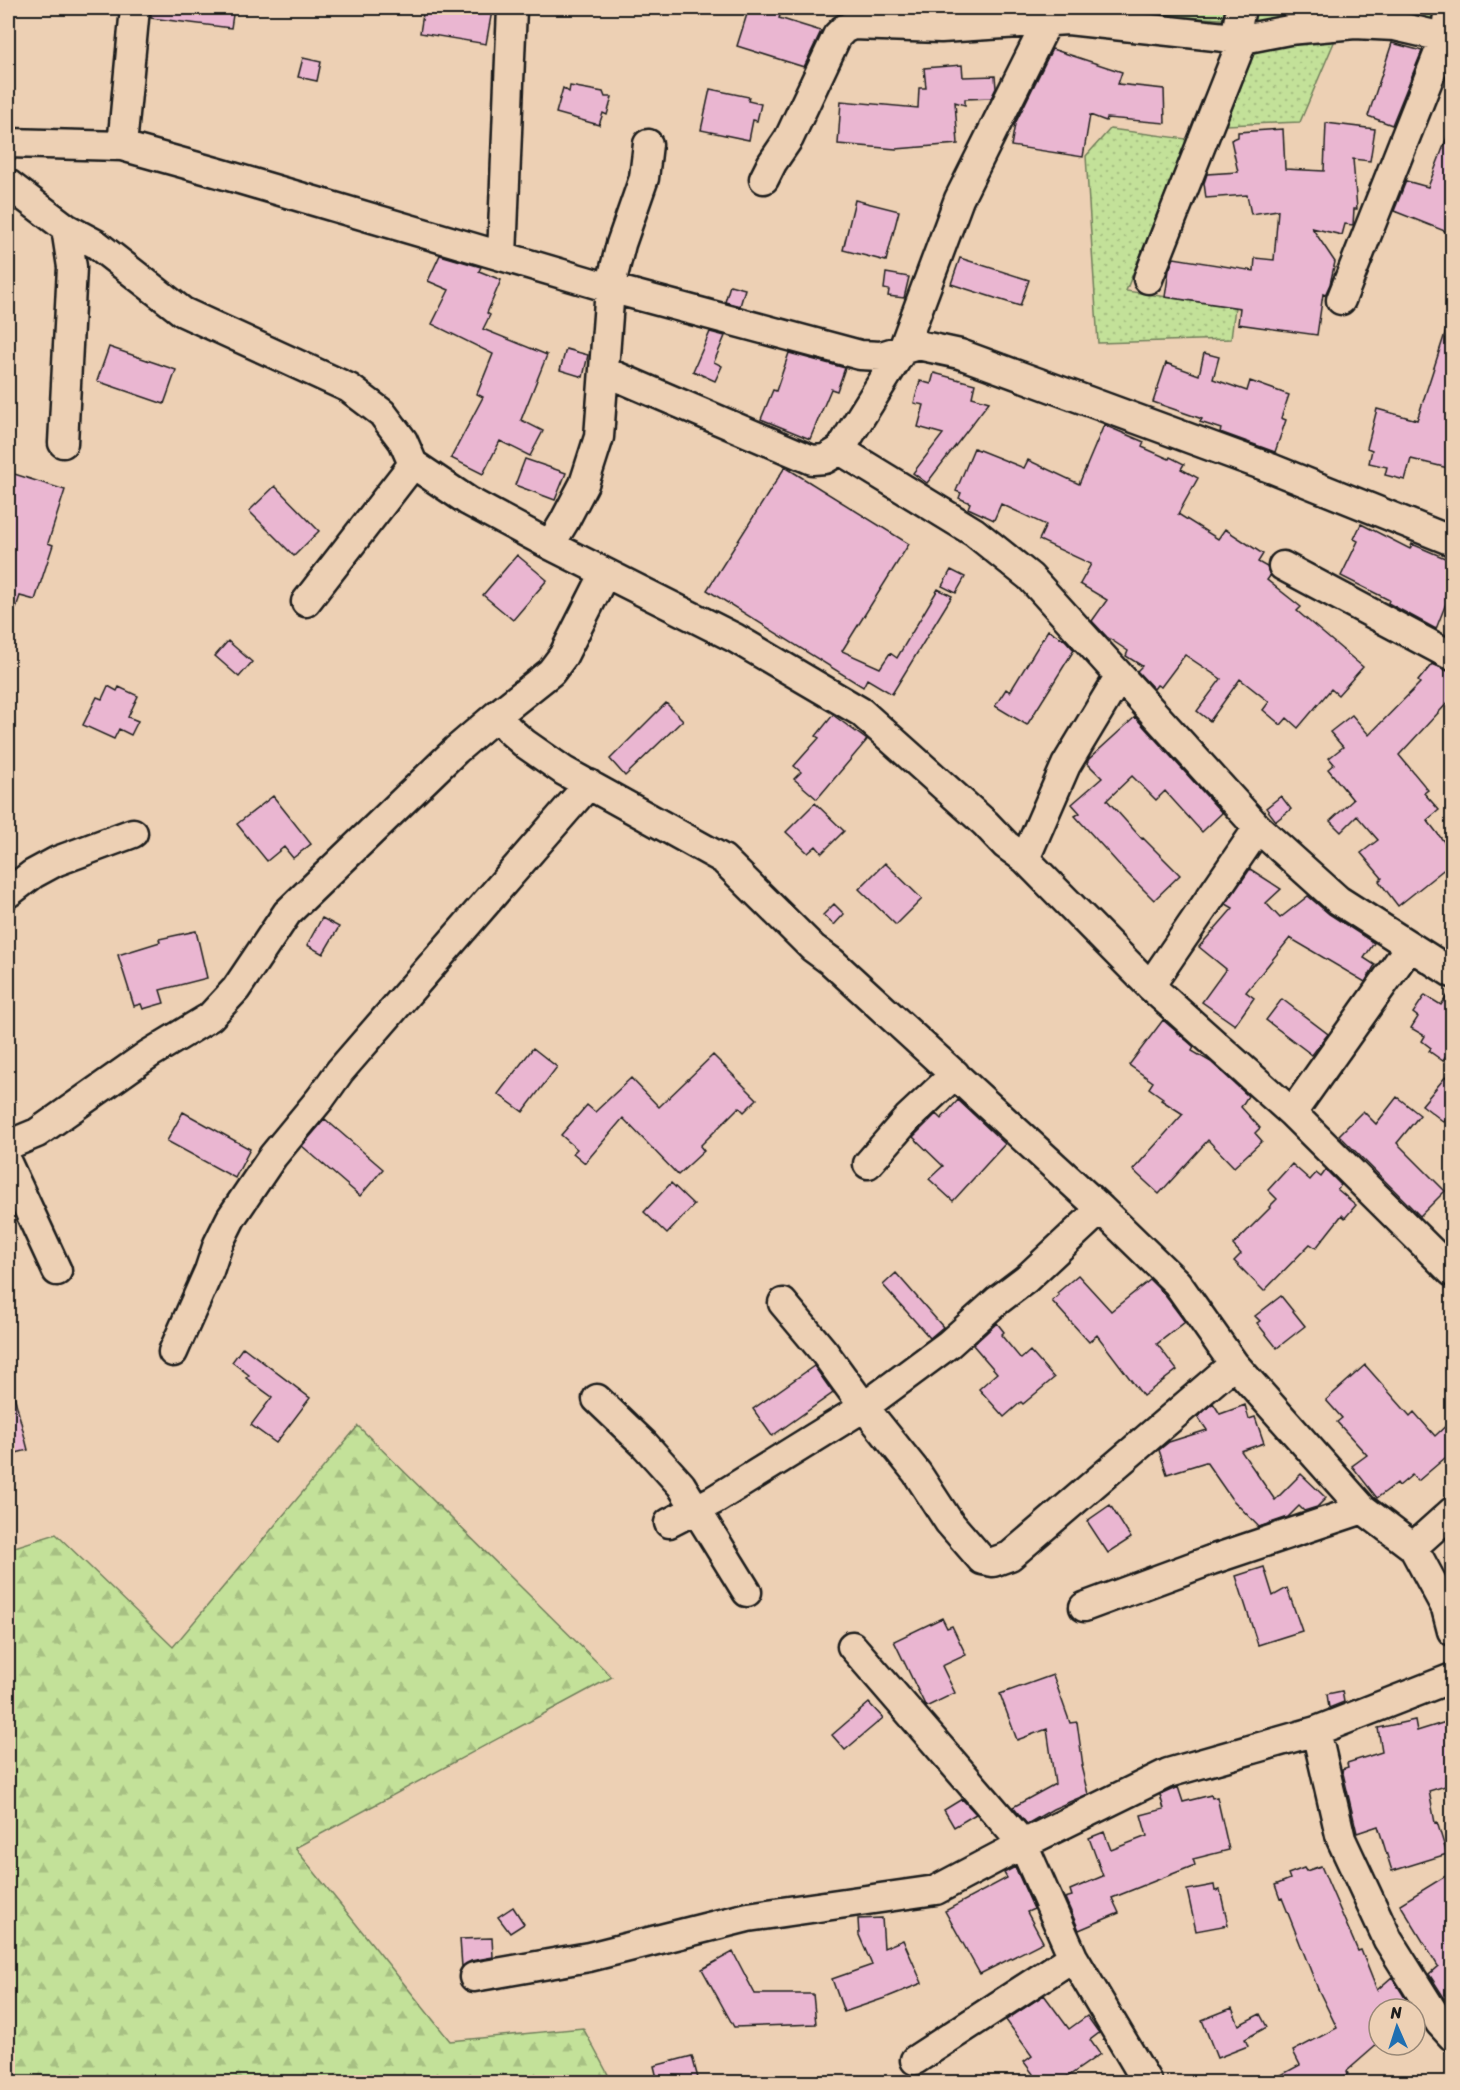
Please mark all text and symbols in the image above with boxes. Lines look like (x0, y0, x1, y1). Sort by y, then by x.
north arrow (1367, 1997, 1427, 2057)
text: N (1389, 1998, 1403, 2027)

